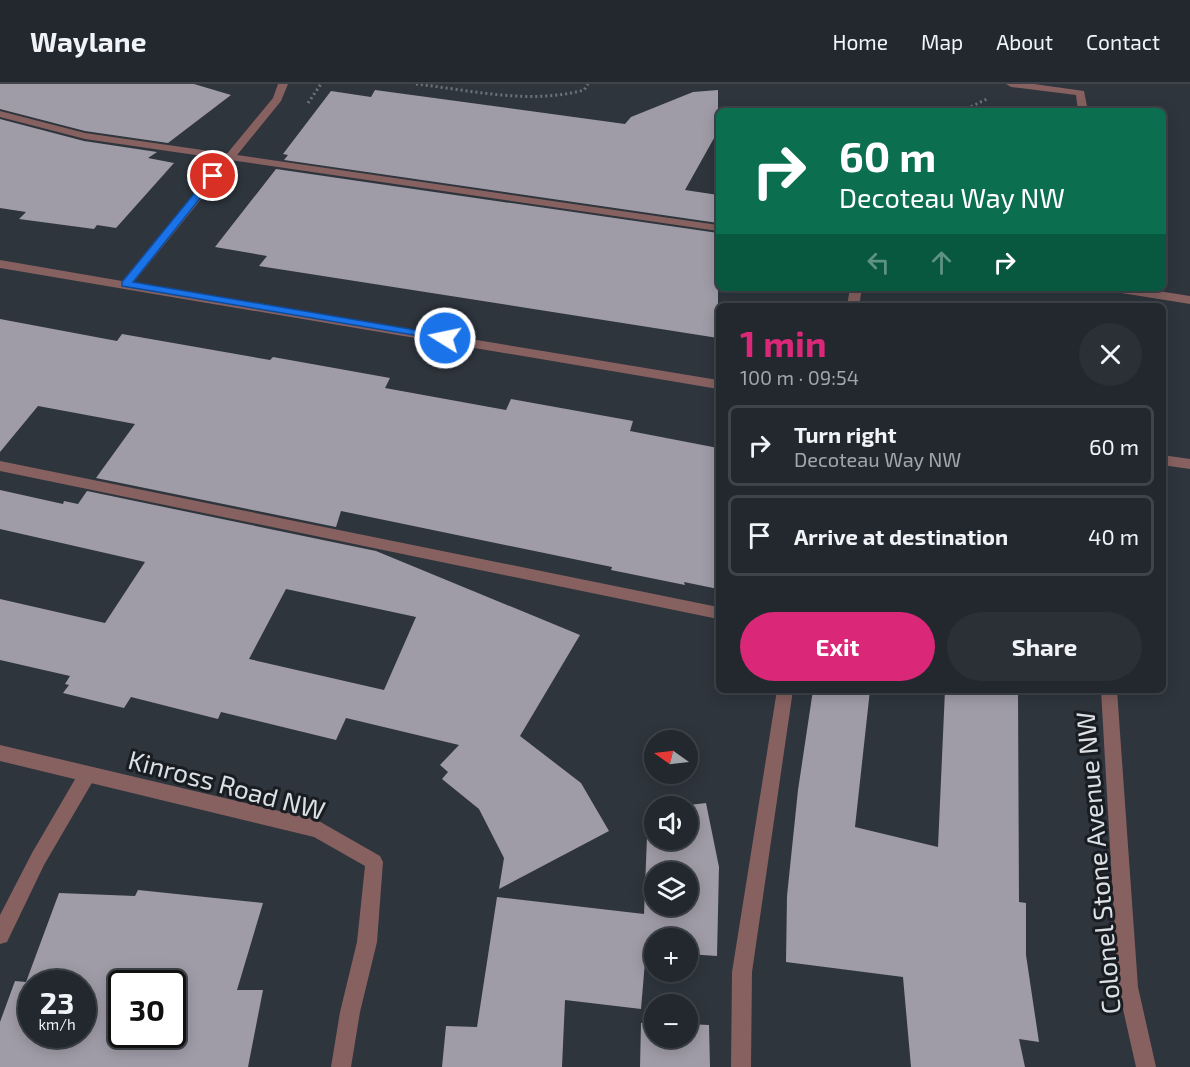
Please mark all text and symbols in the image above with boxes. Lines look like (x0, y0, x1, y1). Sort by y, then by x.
text: Waylane (30, 24, 146, 58)
text: Home (832, 29, 888, 54)
text: Map (921, 29, 963, 54)
text: About (996, 29, 1053, 54)
text: Contact (1086, 29, 1160, 54)
text: 60 m (839, 130, 936, 180)
icon: right (740, 132, 818, 210)
pin (187, 150, 238, 201)
icon: arrive (196, 159, 229, 192)
text: Decoteau Way NW (839, 181, 1065, 213)
icon: left (862, 246, 895, 279)
icon: ahead (925, 246, 958, 279)
icon: right (988, 246, 1021, 279)
position arrow (413, 306, 477, 370)
text: 1 min (740, 321, 827, 364)
button: close (1079, 323, 1142, 386)
text: 100 m · 09:54 (740, 365, 859, 389)
text: Turn right (794, 421, 896, 447)
icon: right (743, 429, 776, 462)
text: 60 m (1089, 433, 1139, 459)
text: Decoteau Way NW (794, 447, 961, 471)
icon: arrive (743, 519, 776, 552)
text: Arrive at destination (794, 523, 1008, 549)
text: 40 m (1088, 523, 1139, 549)
button: Exit (740, 612, 935, 681)
button: Share (947, 612, 1142, 681)
street label: Colonel Stone Avenue NW (1068, 711, 1126, 1015)
north arrow (644, 730, 698, 784)
map controls (644, 730, 698, 1048)
street label: Kinross Road NW (125, 743, 329, 825)
button: sound (644, 796, 698, 850)
button: layers (644, 862, 698, 916)
button: + (644, 928, 698, 982)
speed limit sign: 30 (108, 970, 186, 1048)
text: 23 (40, 984, 74, 1020)
button: − (644, 994, 698, 1048)
text: km/h (38, 1015, 76, 1033)

